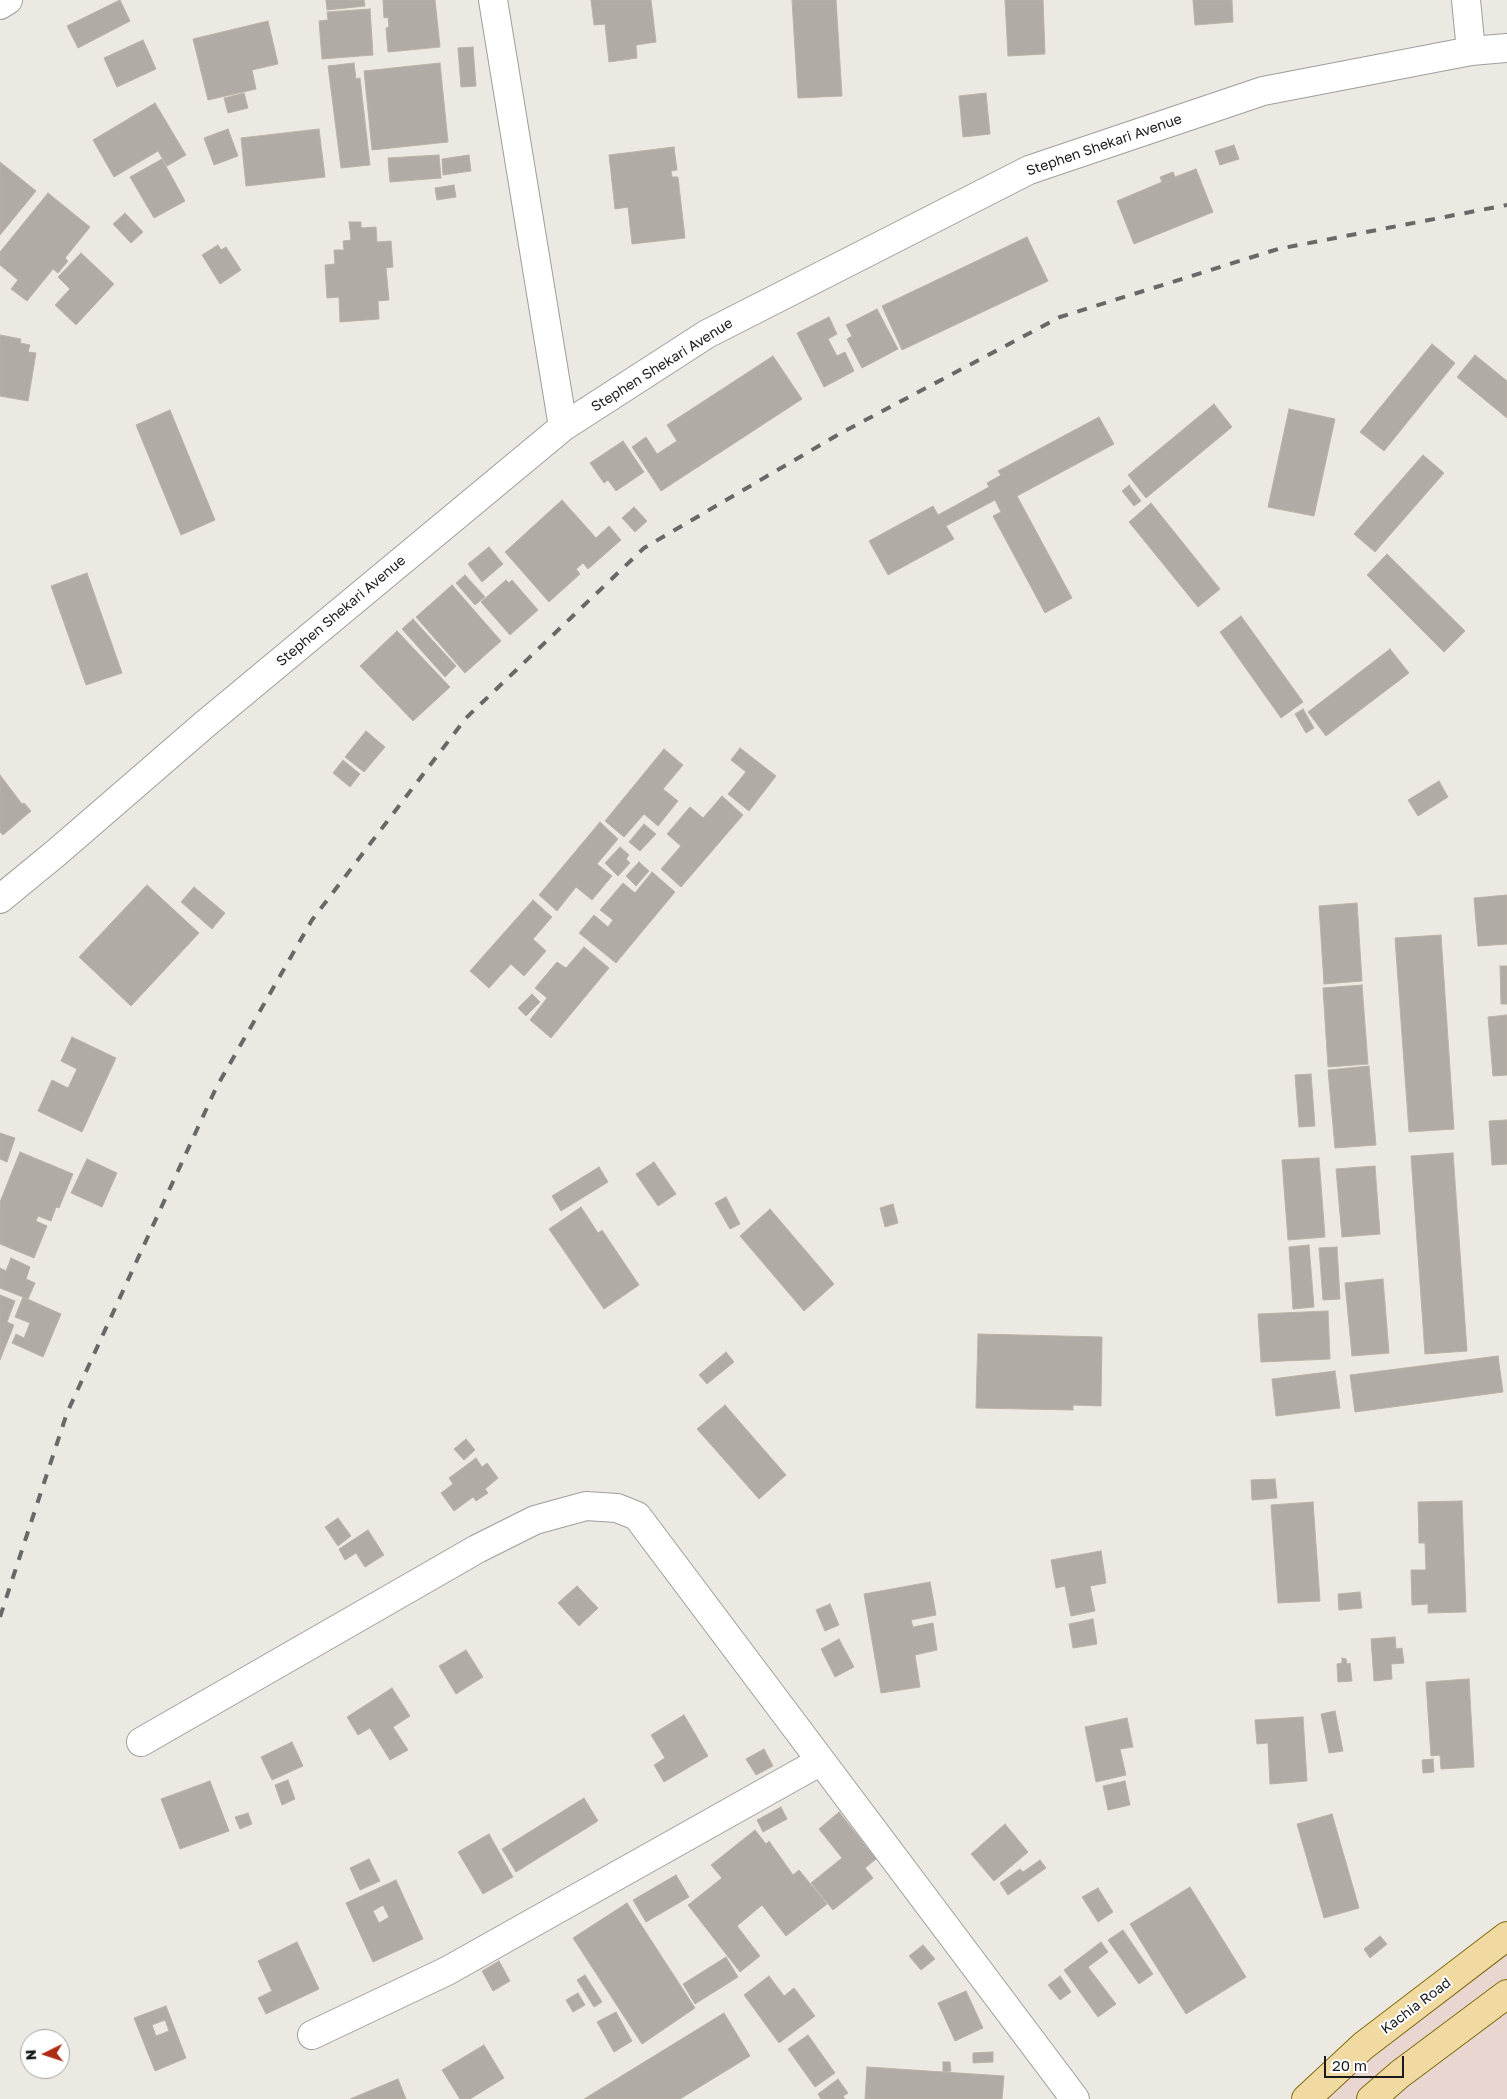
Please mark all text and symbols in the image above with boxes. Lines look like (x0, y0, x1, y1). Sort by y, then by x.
street label: Stephen Shekari Avenue (1024, 110, 1184, 180)
street label: Stephen Shekari Avenue (588, 315, 736, 415)
street label: Stephen Shekari Avenue (273, 552, 409, 670)
street label: Kachia Road (1378, 1974, 1454, 2038)
north arrow (20, 2029, 70, 2079)
scale bar (1327, 2046, 1407, 2078)
text: N (22, 2049, 39, 2061)
text: 20 m (1332, 2056, 1367, 2074)

